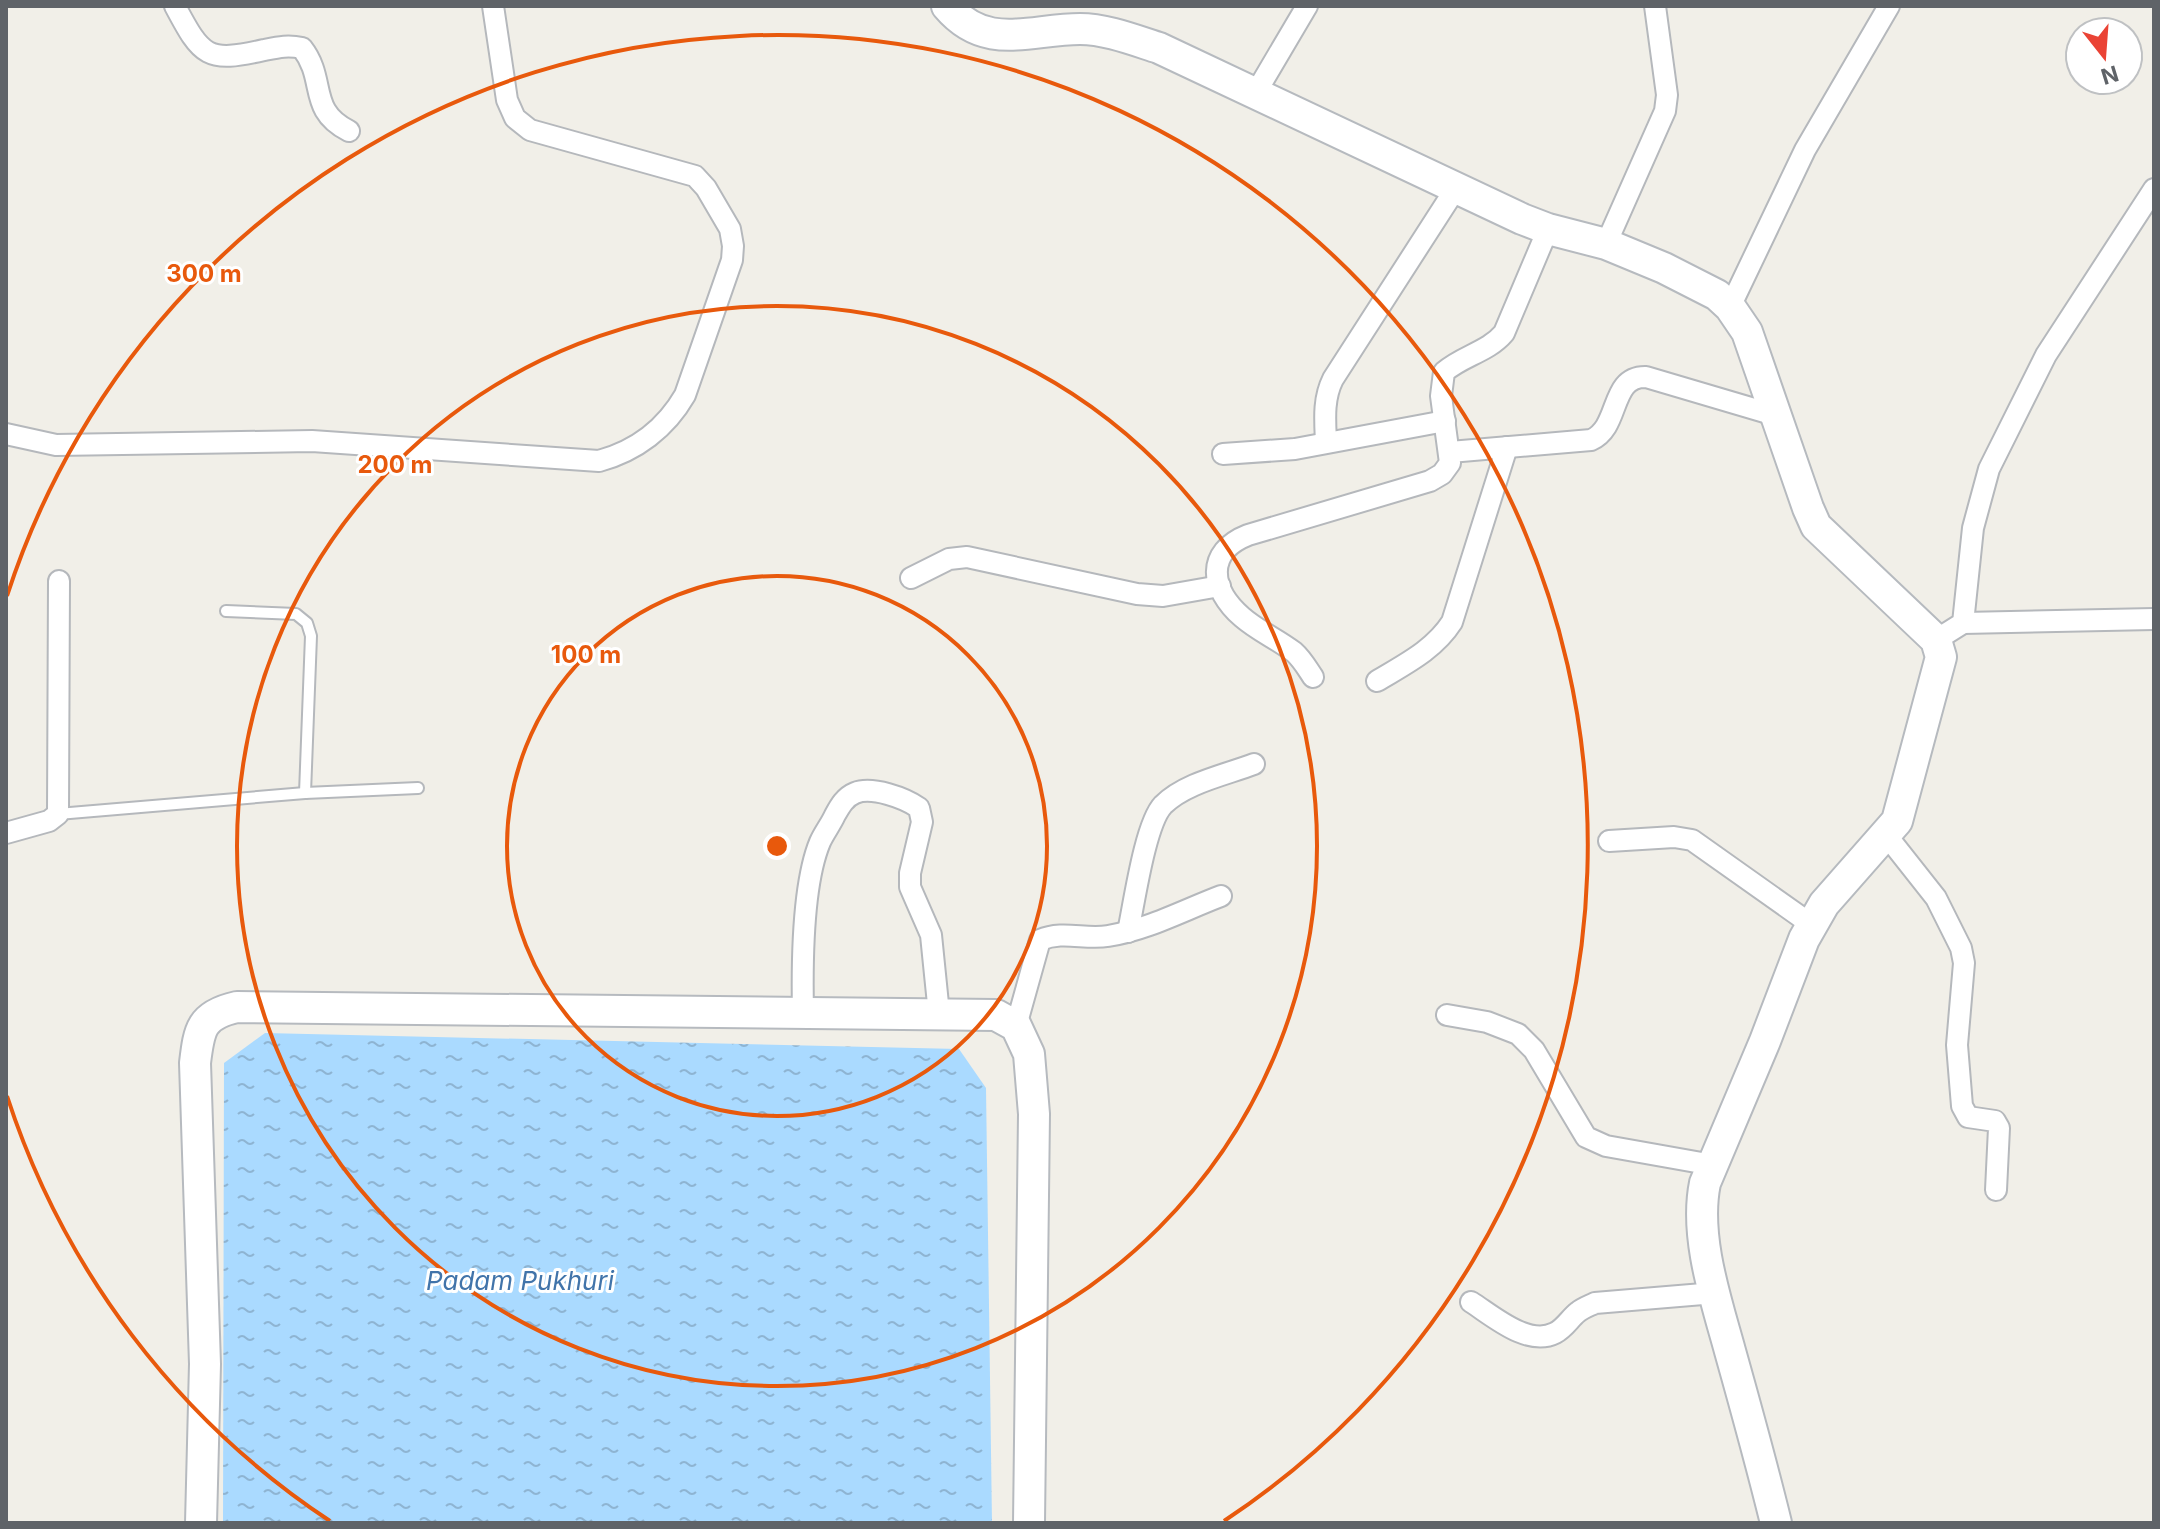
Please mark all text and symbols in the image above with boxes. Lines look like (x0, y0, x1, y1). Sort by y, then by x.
north arrow (2064, 16, 2144, 96)
text: N (2098, 60, 2122, 90)
text: 300 m (166, 259, 242, 288)
text: 200 m (357, 450, 433, 479)
text: 100 m (551, 640, 621, 669)
centre of rings (763, 832, 791, 860)
water label: Padam Pukhuri (426, 1265, 615, 1296)

